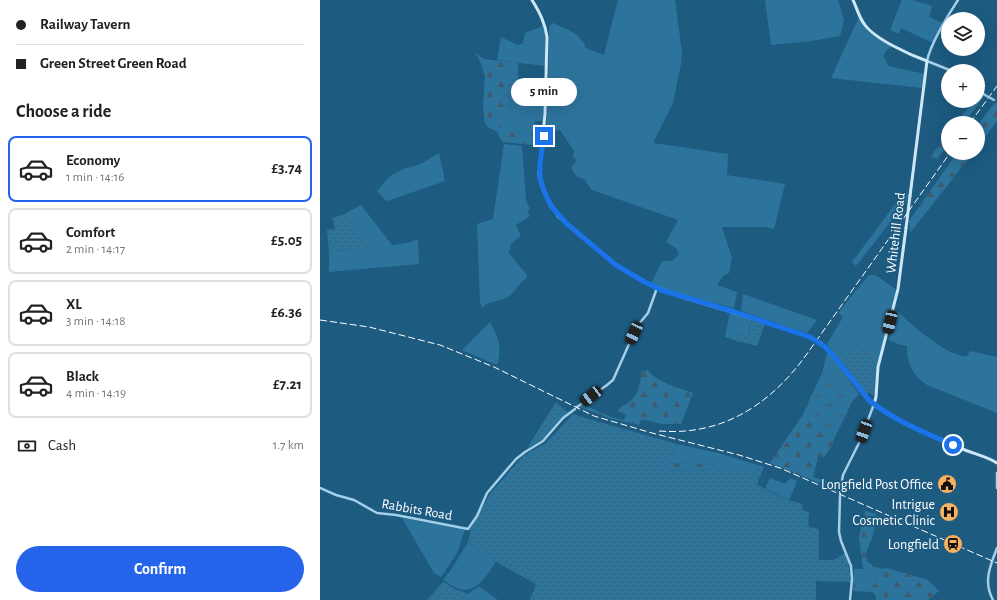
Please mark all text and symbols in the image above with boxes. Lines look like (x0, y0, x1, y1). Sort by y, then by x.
map controls (941, 12, 985, 160)
button: layers (941, 12, 985, 56)
text: Railway Tavern (40, 17, 131, 32)
text: Green Street Green Road (40, 56, 187, 71)
button: + (941, 64, 985, 108)
callout: 5 min (511, 78, 577, 106)
text: 5 min (530, 85, 558, 98)
text: Choose a ride (16, 103, 111, 121)
button: − (941, 116, 985, 160)
route end (535, 127, 553, 145)
icon: car (18, 151, 54, 187)
text: Economy (66, 153, 120, 168)
text: £3.74 (271, 161, 302, 176)
text: 1 min · 14:16 (66, 171, 124, 184)
street label: Whitehill Road (884, 192, 908, 274)
icon: car (18, 223, 54, 259)
text: Comfort (66, 225, 115, 240)
text: £5.05 (271, 233, 302, 248)
text: 2 min · 14:17 (66, 243, 125, 256)
icon: car (18, 295, 54, 331)
text: XL (66, 297, 82, 312)
text: £6.36 (271, 305, 302, 320)
car (881, 309, 899, 335)
text: 3 min · 14:18 (66, 315, 125, 328)
car (623, 320, 645, 346)
icon: car (18, 367, 54, 403)
text: Black (66, 369, 99, 384)
text: £7.21 (273, 377, 302, 392)
car (578, 384, 604, 408)
text: 4 min · 14:19 (66, 387, 126, 400)
car (854, 418, 874, 444)
icon: cash (16, 435, 38, 457)
route start (944, 436, 962, 454)
text: Cash (48, 438, 76, 453)
text: 1.7 km (273, 439, 304, 452)
public building icon: Longfield Post Office (936, 473, 958, 495)
place label: Longfield Post Office (821, 478, 933, 492)
street label: Rabbits Road (380, 497, 453, 523)
place label: Intrigue Cosmetic Clinic (853, 498, 936, 528)
hospital icon: Intrigue Cosmetic Clinic (938, 501, 960, 523)
station icon: Longfield (942, 533, 964, 555)
place label: Longfield (888, 538, 939, 552)
button: Confirm (16, 546, 304, 592)

